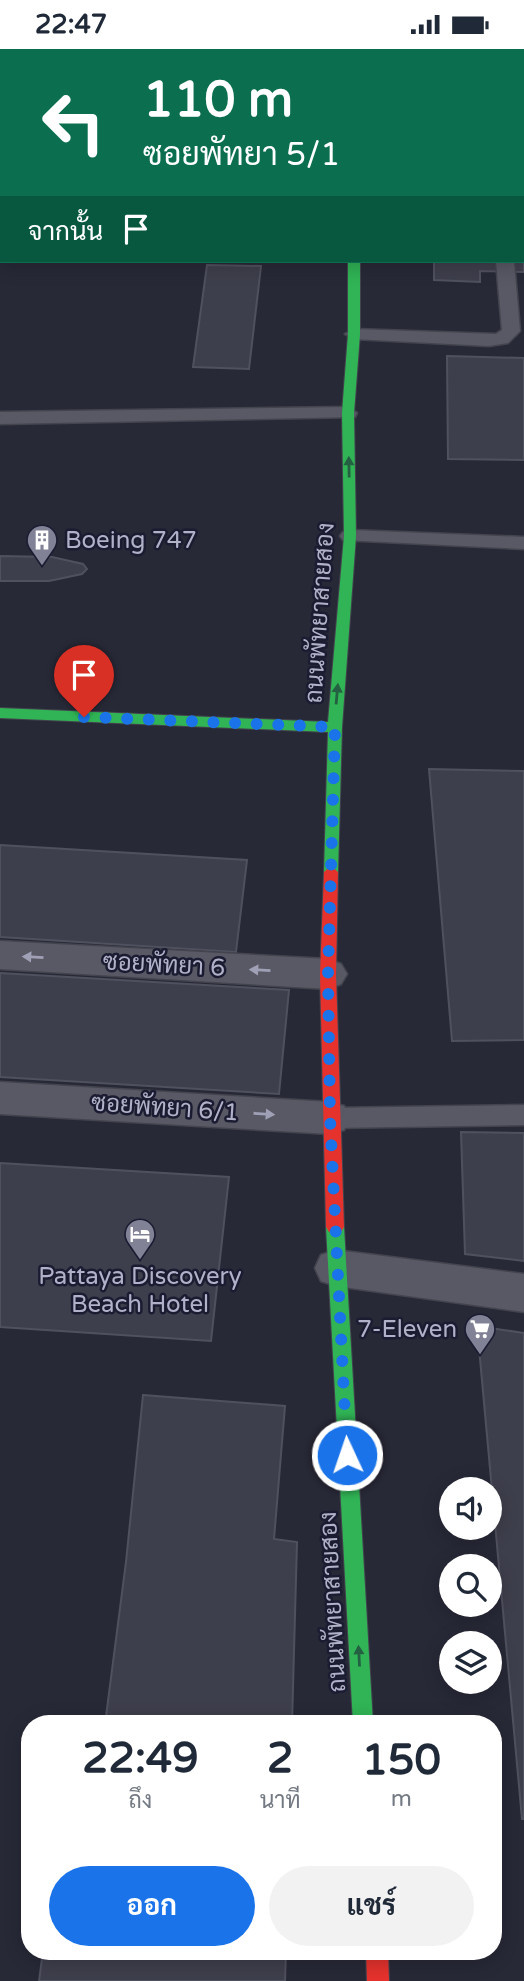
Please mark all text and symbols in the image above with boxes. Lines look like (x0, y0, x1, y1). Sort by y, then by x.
text: 22:47 (35, 9, 107, 40)
text: 110 m (143, 71, 293, 130)
icon: left (28, 77, 119, 168)
text: ซอยพัทยา 5/1 (143, 136, 340, 174)
icon: arrive (117, 210, 155, 248)
text: จากนั้น (28, 216, 103, 247)
one-way arrow (343, 456, 354, 478)
street label: ถนนพัทยาสายสอง (299, 522, 341, 704)
building icon: Boeing 747 (25, 523, 59, 567)
place label: Boeing 747 (65, 526, 197, 555)
pin (54, 645, 114, 717)
icon: arrive (65, 656, 103, 694)
one-way arrow (332, 683, 343, 705)
street label: ซอยพัทยา 6 (102, 947, 226, 983)
one-way arrow (21, 952, 43, 963)
one-way arrow (249, 965, 271, 976)
street label: ซอยพัทยา 6/1 (90, 1088, 240, 1128)
one-way arrow (253, 1109, 275, 1120)
hotel icon: Pattaya Discovery Beach Hotel (123, 1217, 157, 1261)
place label: Pattaya Discovery Beach Hotel (38, 1262, 242, 1319)
supermarket icon: 7-Eleven (463, 1312, 497, 1356)
place label: 7-Eleven (357, 1315, 457, 1344)
position arrow (310, 1418, 384, 1492)
map controls (439, 1477, 502, 1694)
button: sound (439, 1477, 502, 1540)
street label: ถนนพัทยาสายสอง (314, 1511, 352, 1693)
button: search (439, 1554, 502, 1617)
button: layers (439, 1631, 502, 1694)
one-way arrow (354, 1644, 365, 1666)
text: 22:49 (82, 1733, 199, 1784)
text: 2 (267, 1733, 293, 1784)
text: 150 (362, 1735, 441, 1786)
text: m (391, 1785, 412, 1813)
text: ถึง (128, 1787, 152, 1815)
text: นาที (260, 1787, 301, 1815)
button: ออก (49, 1866, 255, 1946)
button: แชร์ (269, 1866, 474, 1946)

